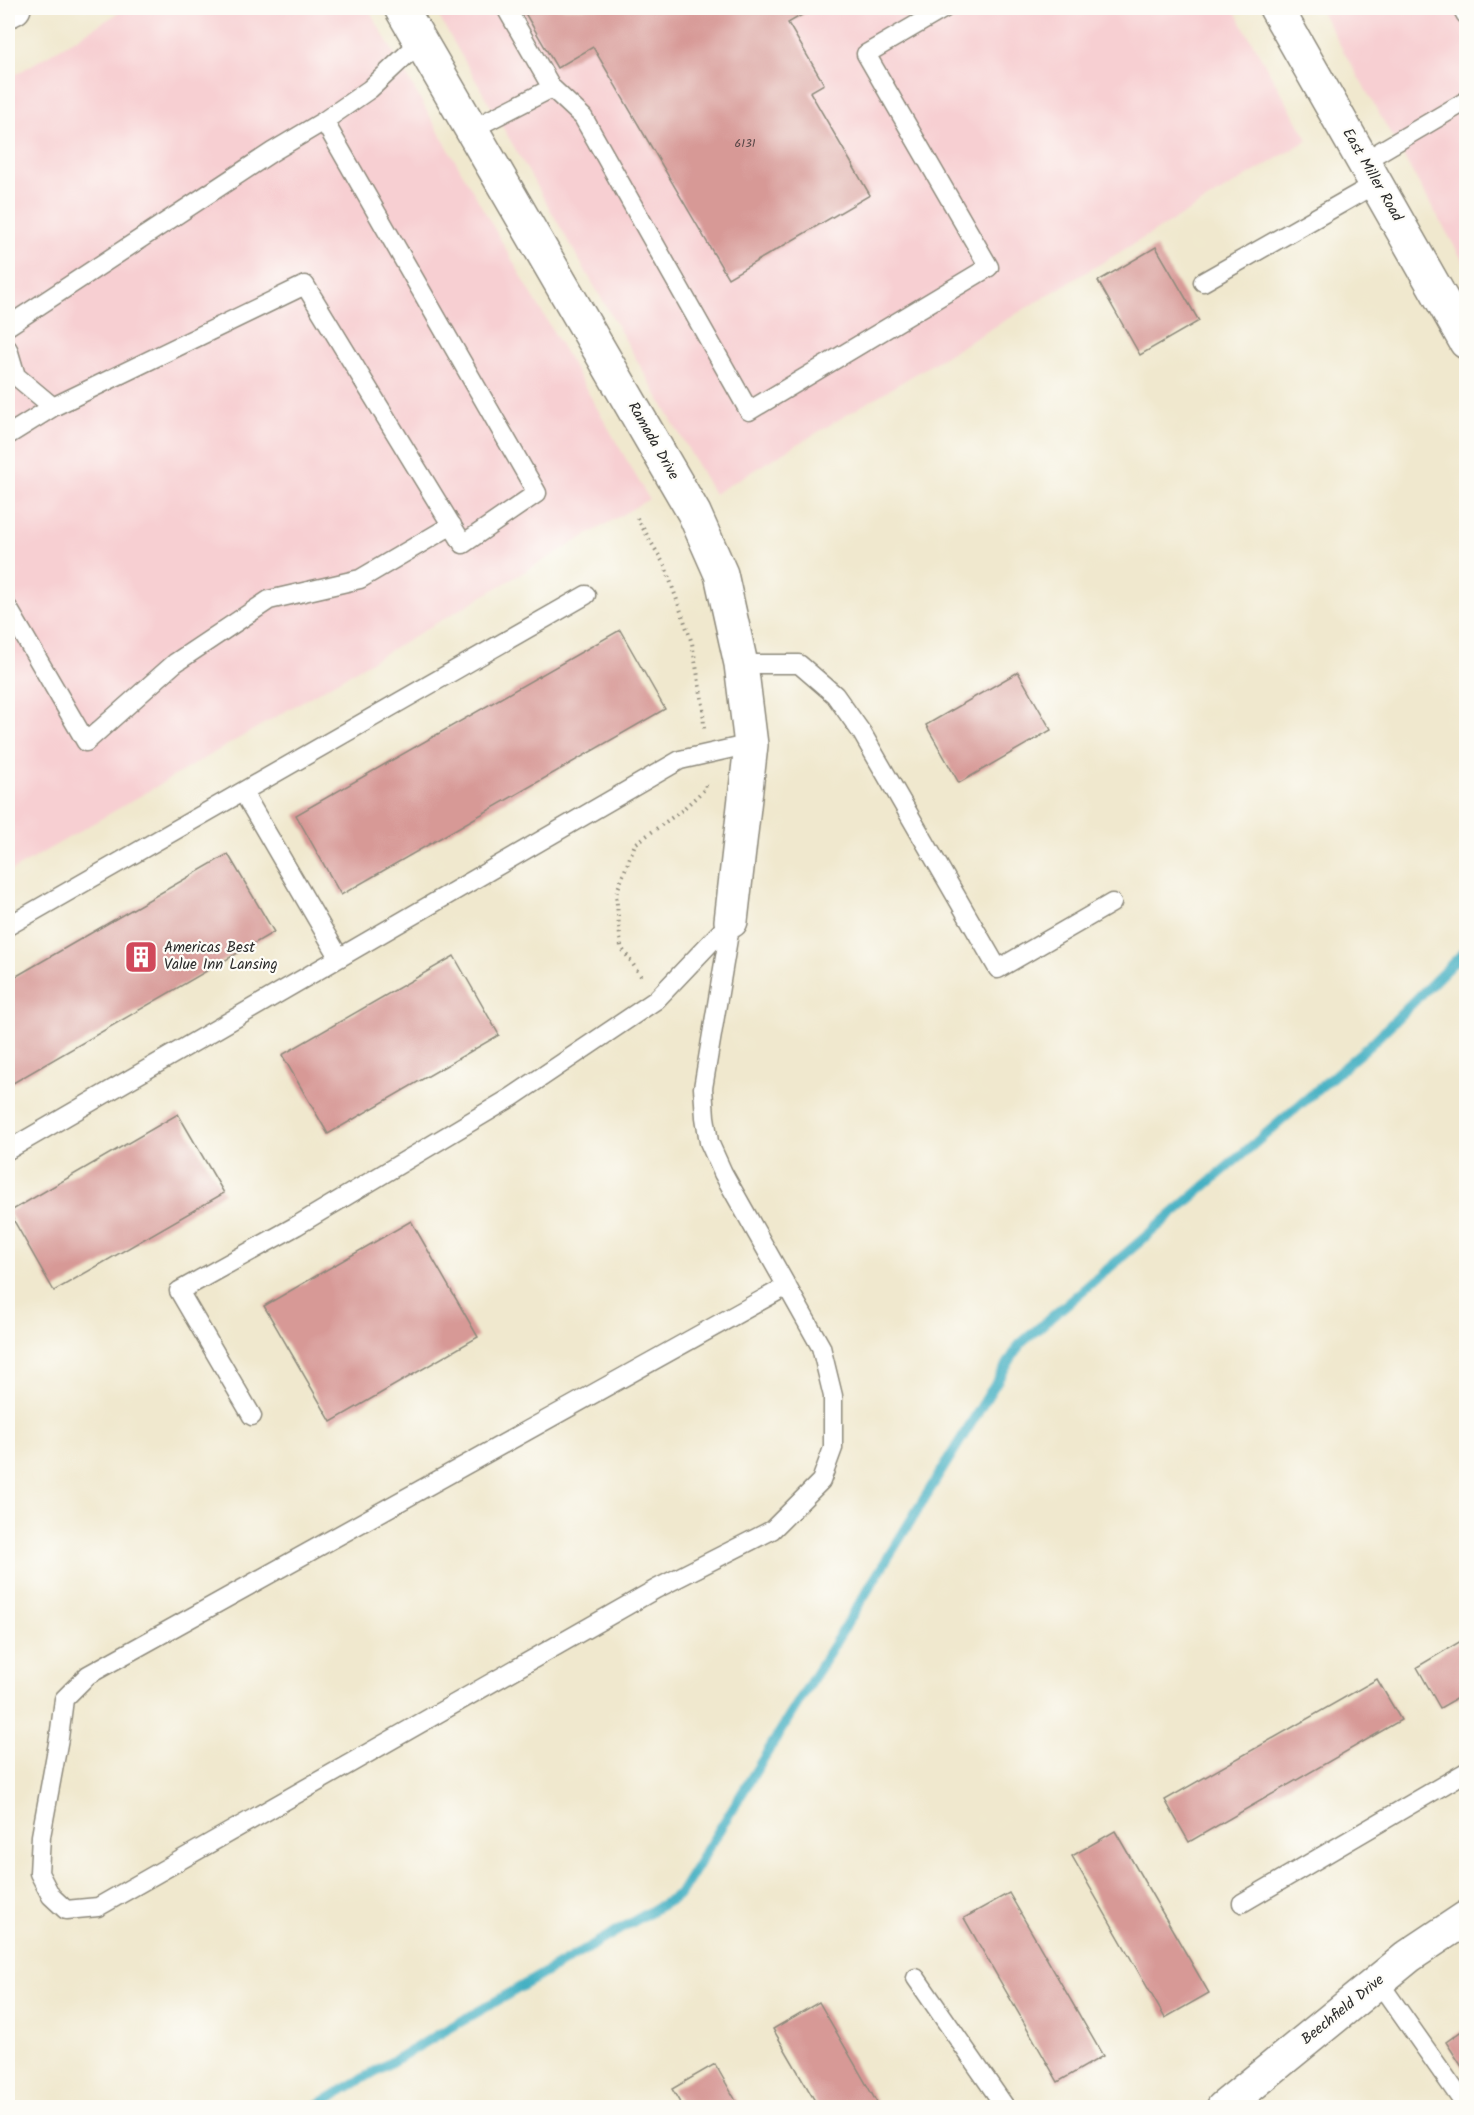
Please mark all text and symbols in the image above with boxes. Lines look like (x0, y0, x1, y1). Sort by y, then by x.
street label: East Miller Road (1335, 124, 1409, 227)
house number: 6131 (734, 134, 756, 153)
street label: Ramada Drive (621, 397, 685, 485)
place label: Americas Best Value Inn Lansing (164, 936, 278, 977)
building icon: Americas Best Value Inn Lansing (123, 939, 159, 975)
street label: Beechfield Drive (1296, 1969, 1390, 2051)

